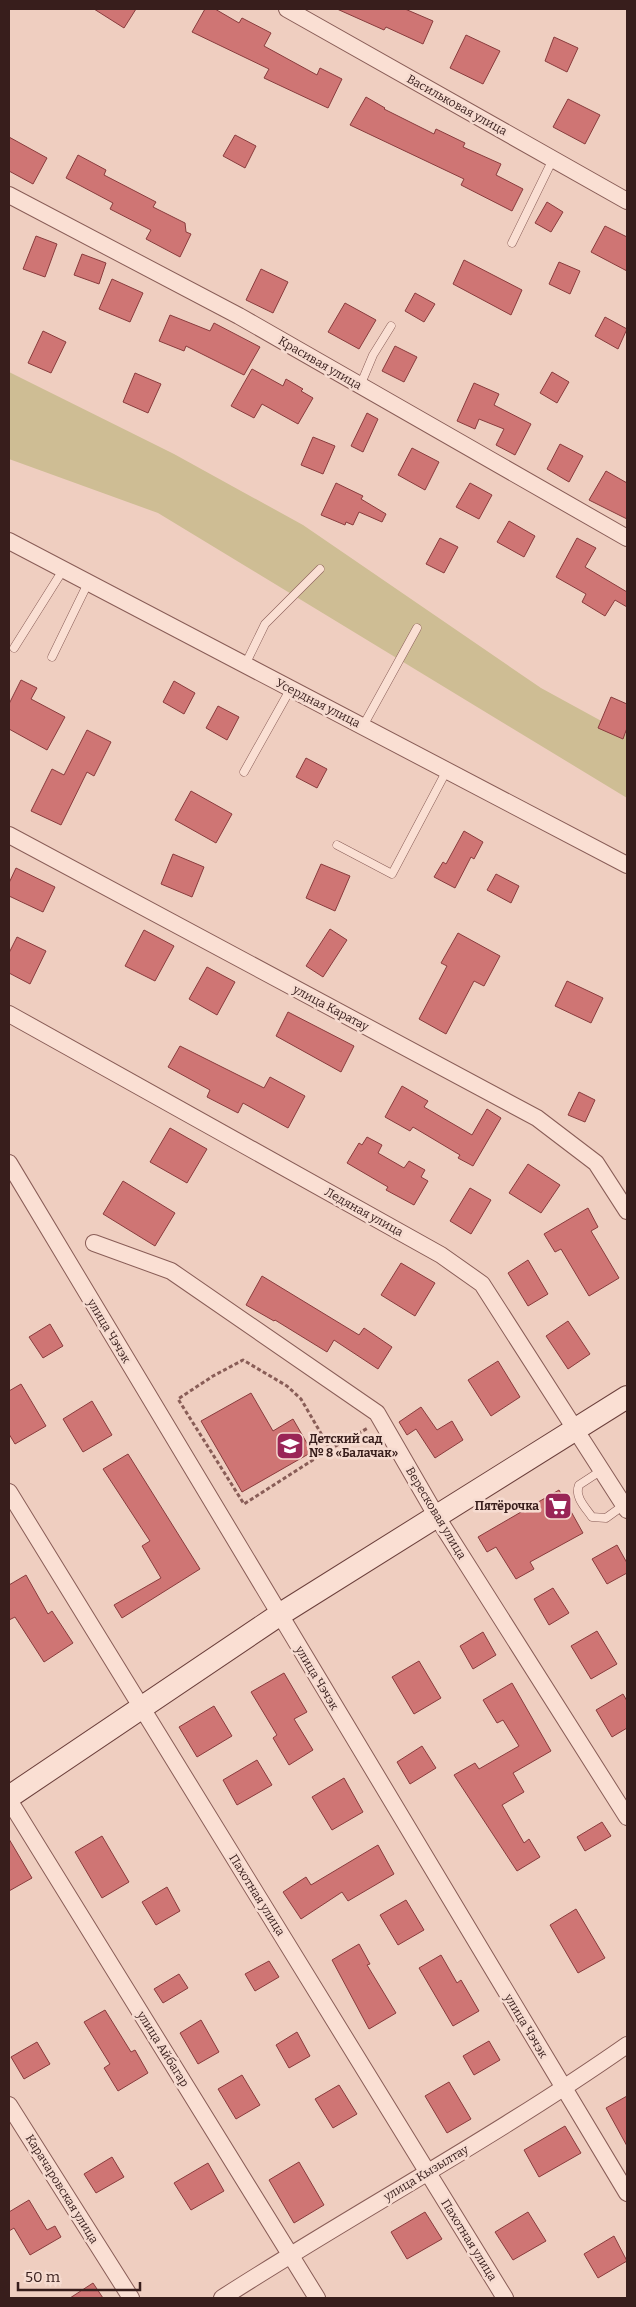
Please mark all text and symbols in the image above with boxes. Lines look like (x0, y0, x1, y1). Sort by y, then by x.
street label: Васильковая улица (404, 72, 510, 139)
street label: Красивая улица (276, 334, 364, 393)
street label: Усердная улица (273, 676, 363, 731)
street label: улица Каратау (290, 982, 372, 1034)
street label: Ледяная улица (322, 1185, 406, 1240)
street label: улица Чэчэк (84, 1296, 134, 1366)
school or university icon: Детский сад № 8 «Балачак» (275, 1431, 305, 1461)
place label: Детский сад № 8 «Балачак» (309, 1432, 398, 1460)
street label: Вересковая улица (403, 1464, 469, 1562)
supermarket icon: Пятёрочка (543, 1491, 573, 1521)
place label: Пятёрочка (475, 1499, 539, 1513)
street label: улица Чэчэк (292, 1643, 342, 1713)
street label: Пахотная улица (226, 1852, 288, 1939)
street label: улица Чэчэк (501, 1991, 551, 2061)
street label: улица Айбагар (134, 2008, 192, 2089)
street label: Карачаровская улица (23, 2132, 102, 2247)
street label: улица Кызылтау (380, 2142, 471, 2204)
street label: Пахотная улица (438, 2197, 500, 2284)
scale bar (18, 2260, 140, 2292)
text: 50 m (25, 2268, 61, 2286)

